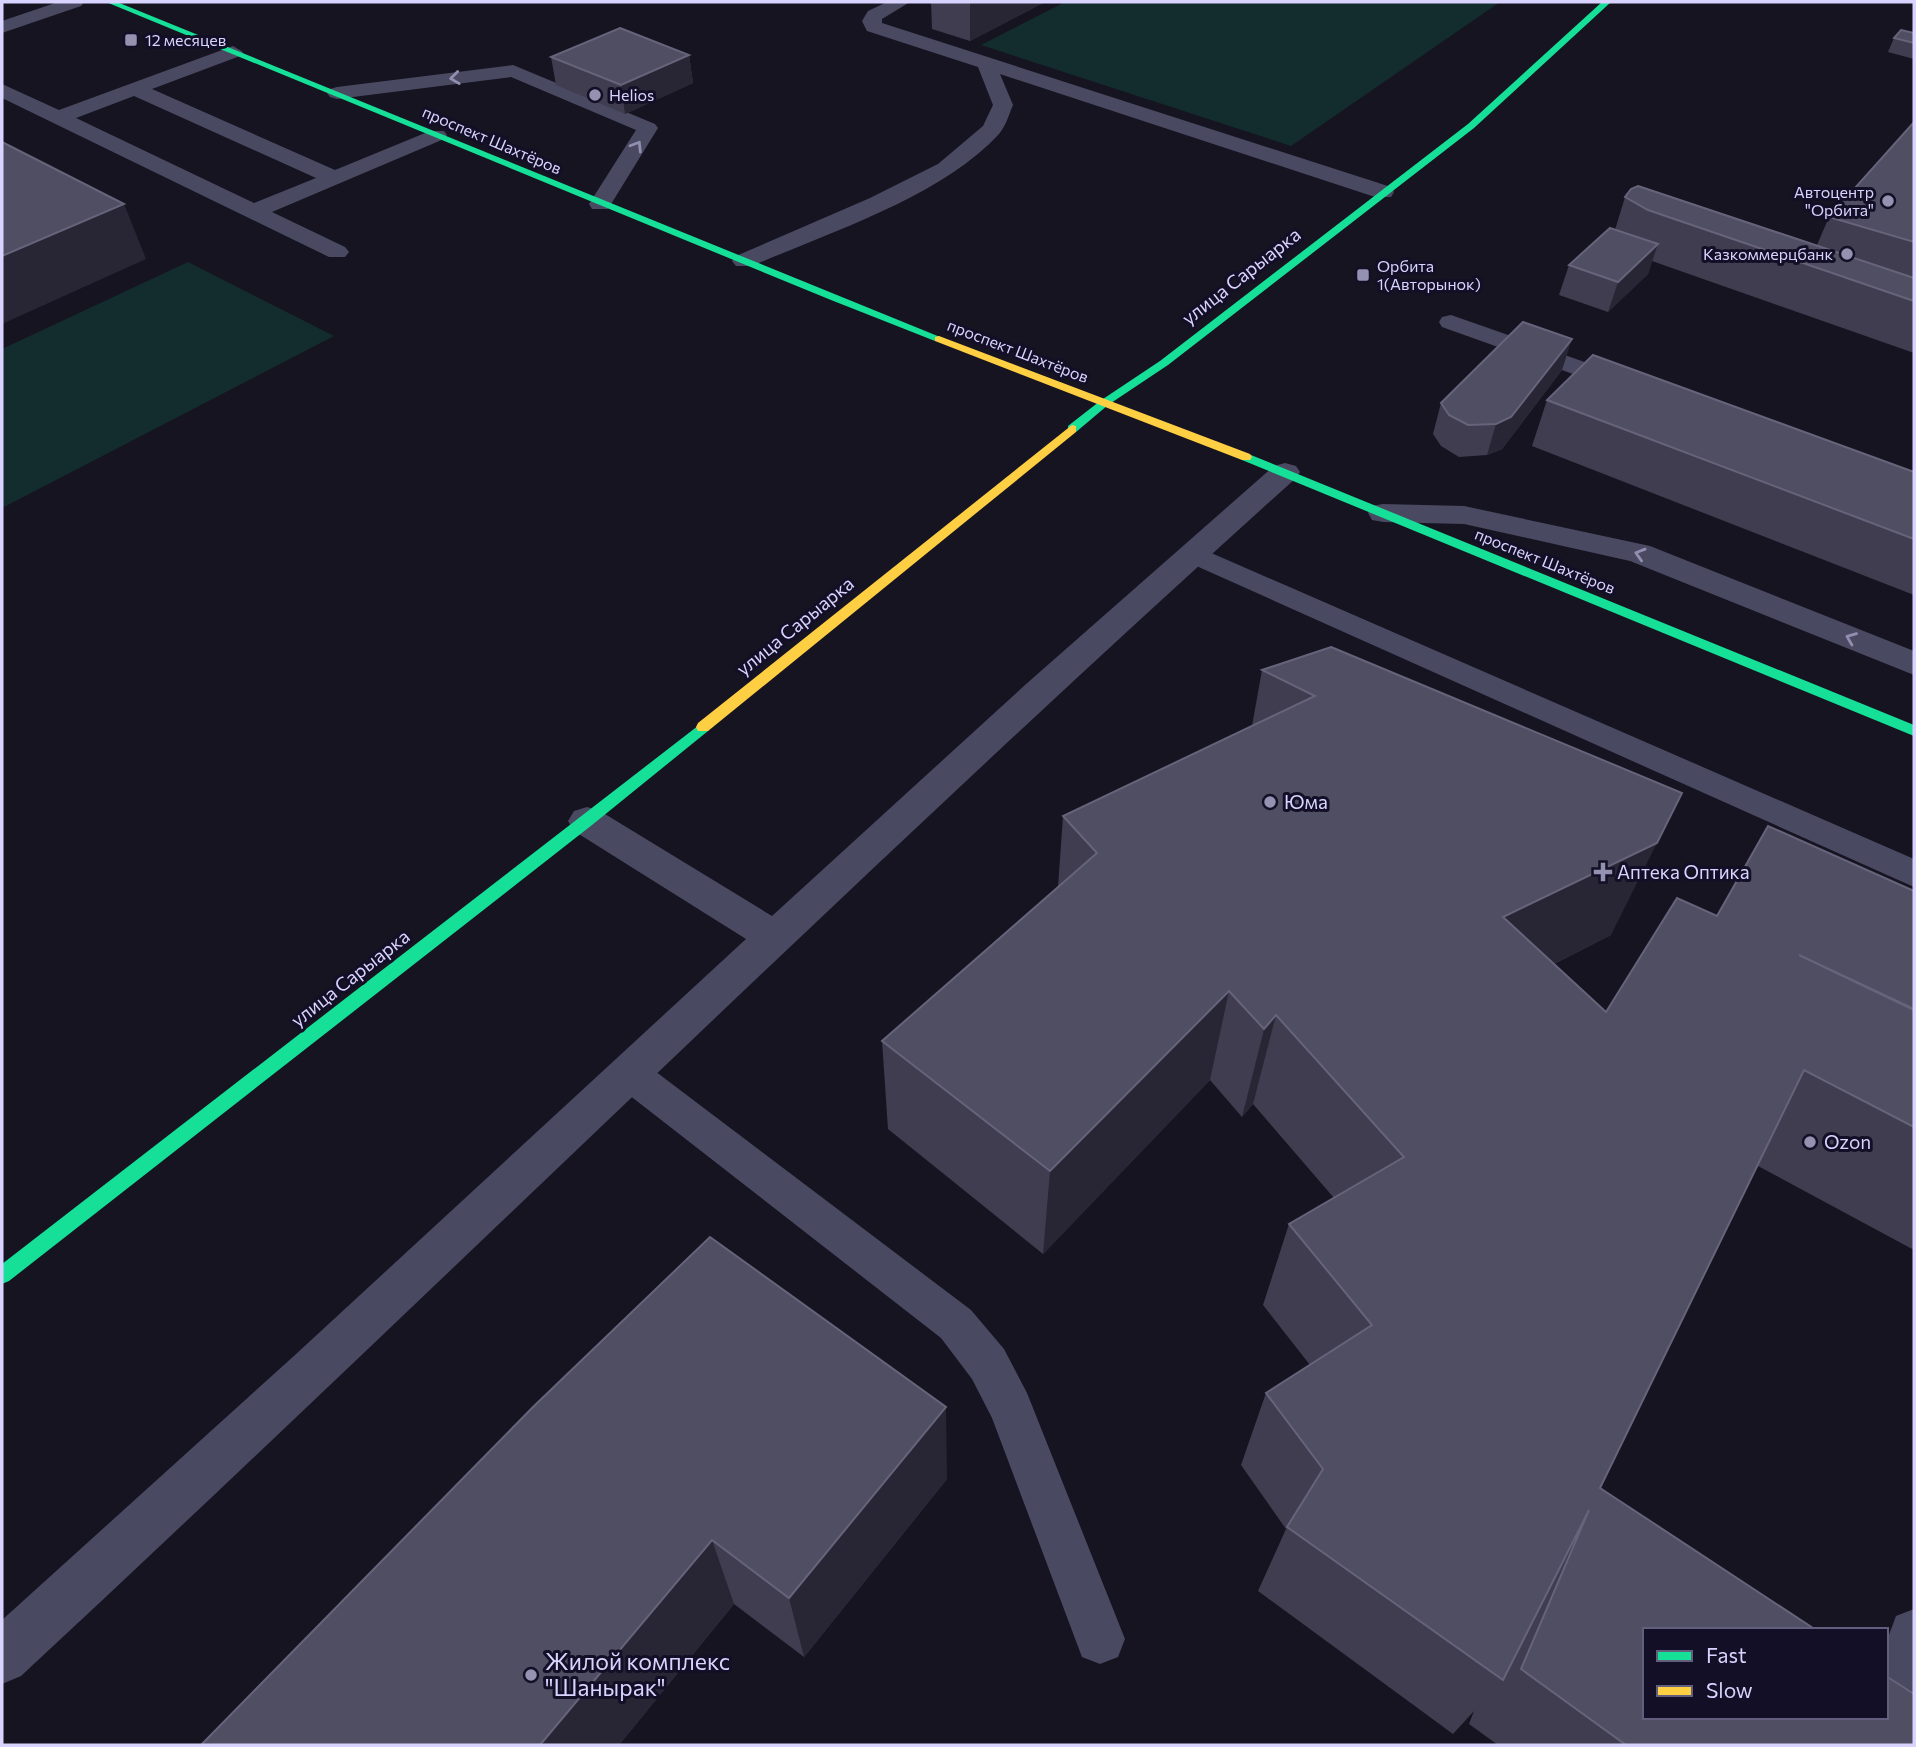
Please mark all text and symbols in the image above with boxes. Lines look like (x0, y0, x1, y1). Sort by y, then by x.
place label: 12 месяцев (145, 30, 226, 49)
marker: 12 месяцев (123, 32, 139, 48)
one-way arrow (449, 71, 461, 86)
place label: Helios (609, 85, 654, 104)
marker: Helios (587, 87, 603, 103)
street label: проспект Шахтёров (420, 102, 565, 177)
one-way arrow (628, 141, 641, 154)
place label: Автоцентр "Орбита" (1794, 182, 1874, 219)
marker: Автоцентр "Орбита" (1880, 193, 1896, 209)
street label: улица Сарыарка (1177, 222, 1305, 329)
place label: Казкоммерцбанк (1703, 244, 1833, 263)
marker: Казкоммерцбанк (1839, 246, 1855, 262)
place label: Орбита 1(Авторынок) (1377, 256, 1481, 293)
marker: Орбита 1(Авторынок) (1355, 267, 1371, 283)
street label: проспект Шахтёров (945, 315, 1091, 386)
street label: проспект Шахтёров (1472, 524, 1618, 597)
one-way arrow (1634, 548, 1646, 563)
street label: улица Сарыарка (731, 571, 858, 680)
one-way arrow (1846, 632, 1858, 646)
place label: Юма (1284, 790, 1328, 813)
marker: Юма (1262, 794, 1278, 810)
place label: Аптека Оптика (1617, 860, 1750, 883)
marker: Аптека Оптика (1595, 864, 1611, 880)
street label: улица Сарыарка (286, 924, 414, 1031)
place label: Ozon (1824, 1130, 1871, 1153)
marker: Ozon (1802, 1134, 1818, 1150)
legend (1643, 1628, 1888, 1719)
text: Fast (1706, 1642, 1747, 1667)
place label: Жилой комплекс "Шанырак" (545, 1647, 730, 1701)
marker: Жилой комплекс "Шанырак" (523, 1667, 539, 1683)
text: Slow (1706, 1677, 1753, 1702)

